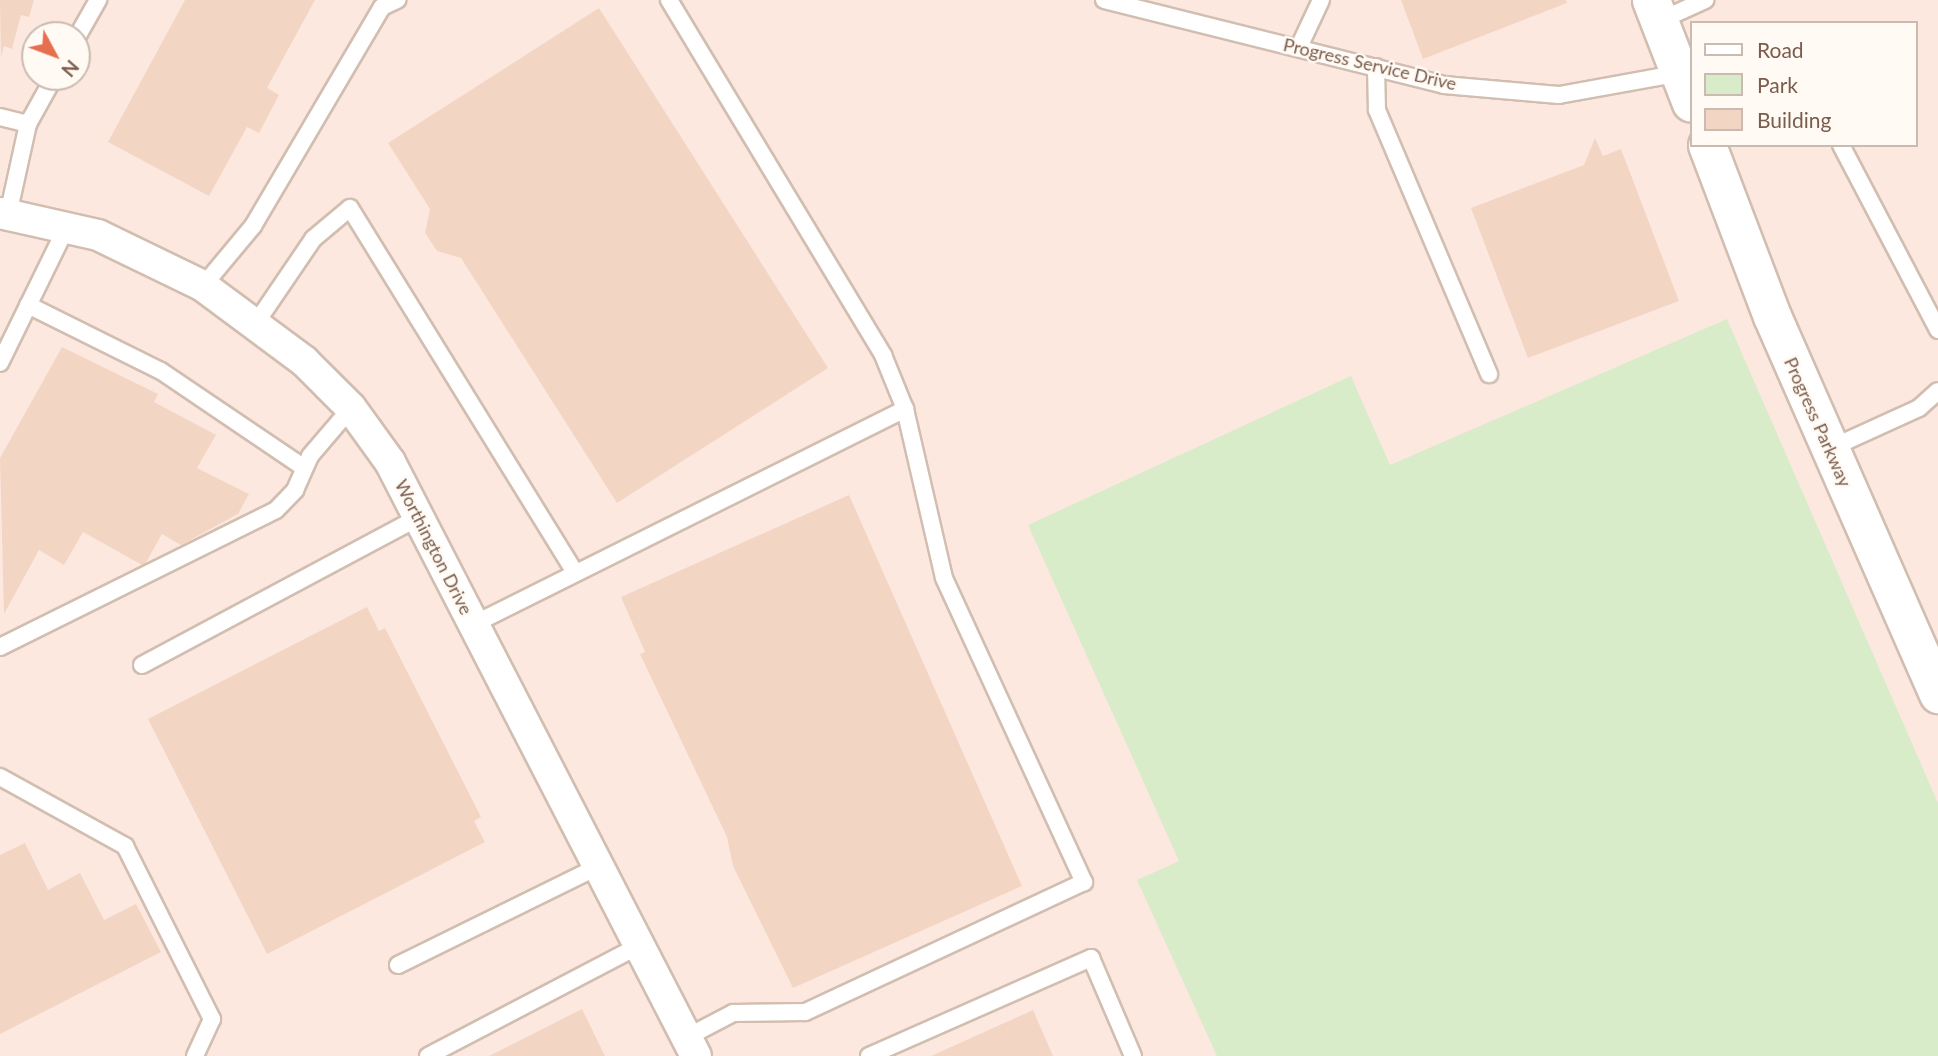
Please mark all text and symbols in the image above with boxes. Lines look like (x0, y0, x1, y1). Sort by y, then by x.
north arrow (21, 21, 91, 91)
legend (1689, 21, 1917, 147)
street label: Progress Service Drive (1281, 34, 1459, 94)
text: Road (1757, 37, 1804, 62)
text: N (57, 56, 84, 82)
text: Park (1757, 72, 1798, 97)
text: Building (1757, 107, 1832, 132)
street label: Progress Parkway (1780, 354, 1856, 490)
street label: Worthington Drive (391, 476, 477, 618)

